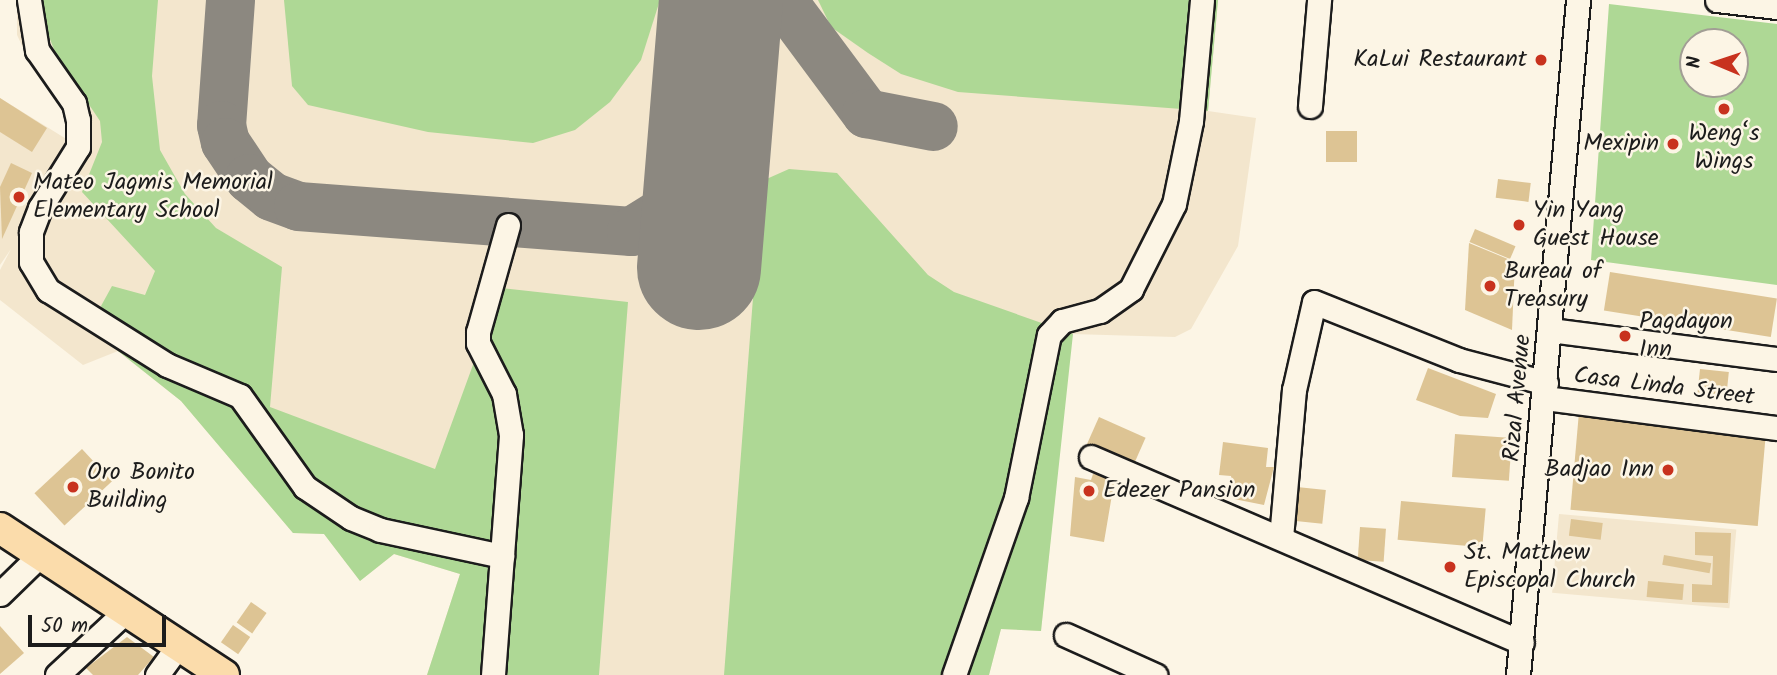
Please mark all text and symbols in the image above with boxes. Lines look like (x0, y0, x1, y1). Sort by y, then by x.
north arrow (1679, 28, 1749, 98)
place label: KaLui Restaurant (1353, 46, 1527, 74)
marker: KaLui Restaurant (1533, 52, 1549, 68)
text: N (1680, 56, 1710, 69)
marker: Weng‘s Wings (1716, 101, 1732, 117)
place label: Weng‘s Wings (1689, 120, 1759, 176)
place label: Mexipin (1583, 130, 1659, 158)
marker: Mexipin (1665, 136, 1681, 152)
place label: Mateo Jagmis Memorial Elementary School (33, 169, 273, 225)
marker: Mateo Jagmis Memorial Elementary School (11, 189, 27, 205)
place label: Yin Yang Guest House (1533, 197, 1659, 253)
marker: Yin Yang Guest House (1511, 217, 1527, 233)
place label: Bureau of Treasury (1504, 258, 1602, 314)
marker: Bureau of Treasury (1482, 278, 1498, 294)
place label: Pagdayon Inn (1639, 308, 1733, 364)
marker: Pagdayon Inn (1617, 328, 1633, 344)
street label: Rizal Avenue (1498, 333, 1538, 463)
street label: Casa Linda Street (1572, 362, 1756, 412)
place label: Badjao Inn (1545, 456, 1654, 484)
place label: Oro Bonito Building (87, 459, 195, 515)
marker: Badjao Inn (1660, 462, 1676, 478)
place label: Edezer Pansion (1103, 477, 1255, 505)
marker: Oro Bonito Building (65, 479, 81, 495)
marker: Edezer Pansion (1081, 483, 1097, 499)
place label: St. Matthew Episcopal Church (1464, 539, 1636, 595)
marker: St. Matthew Episcopal Church (1442, 559, 1458, 575)
scale bar (32, 602, 170, 646)
text: 50 m (41, 610, 88, 643)

